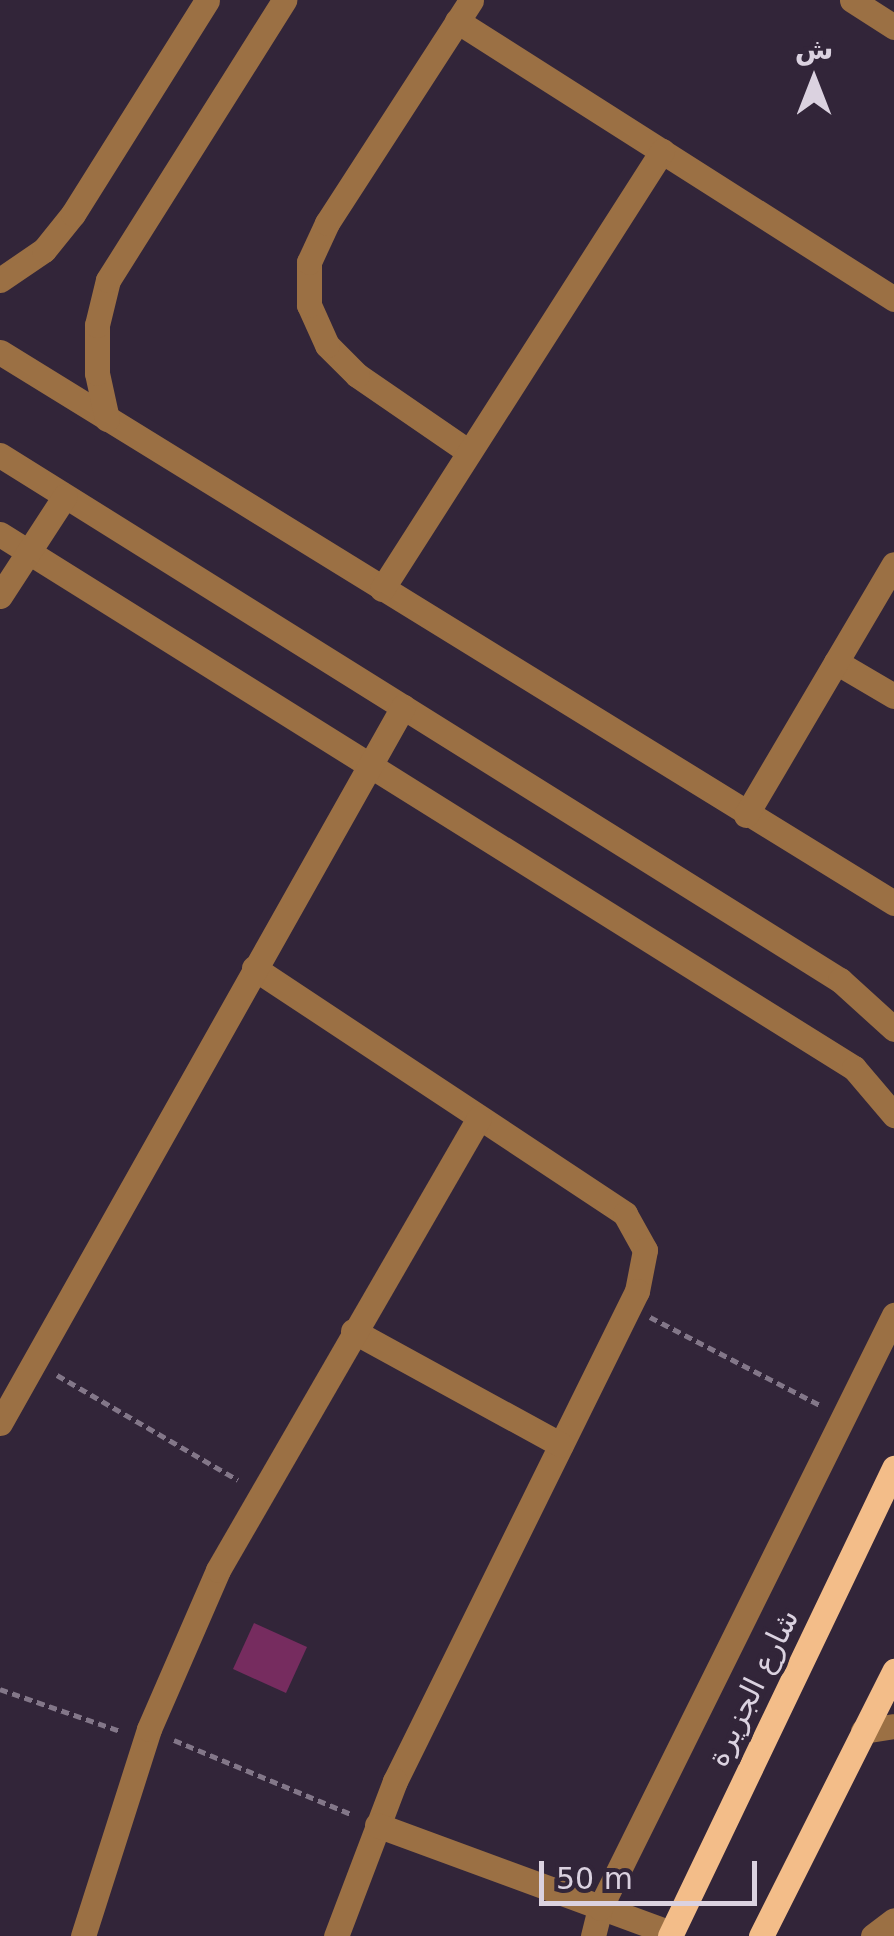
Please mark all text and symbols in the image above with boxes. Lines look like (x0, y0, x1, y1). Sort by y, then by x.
north arrow (764, 30, 864, 130)
text: ش (795, 33, 833, 66)
street label: شارع الجزيرة (700, 1604, 806, 1772)
scale bar (544, 1841, 762, 1903)
text: 50 m (556, 1861, 633, 1896)

